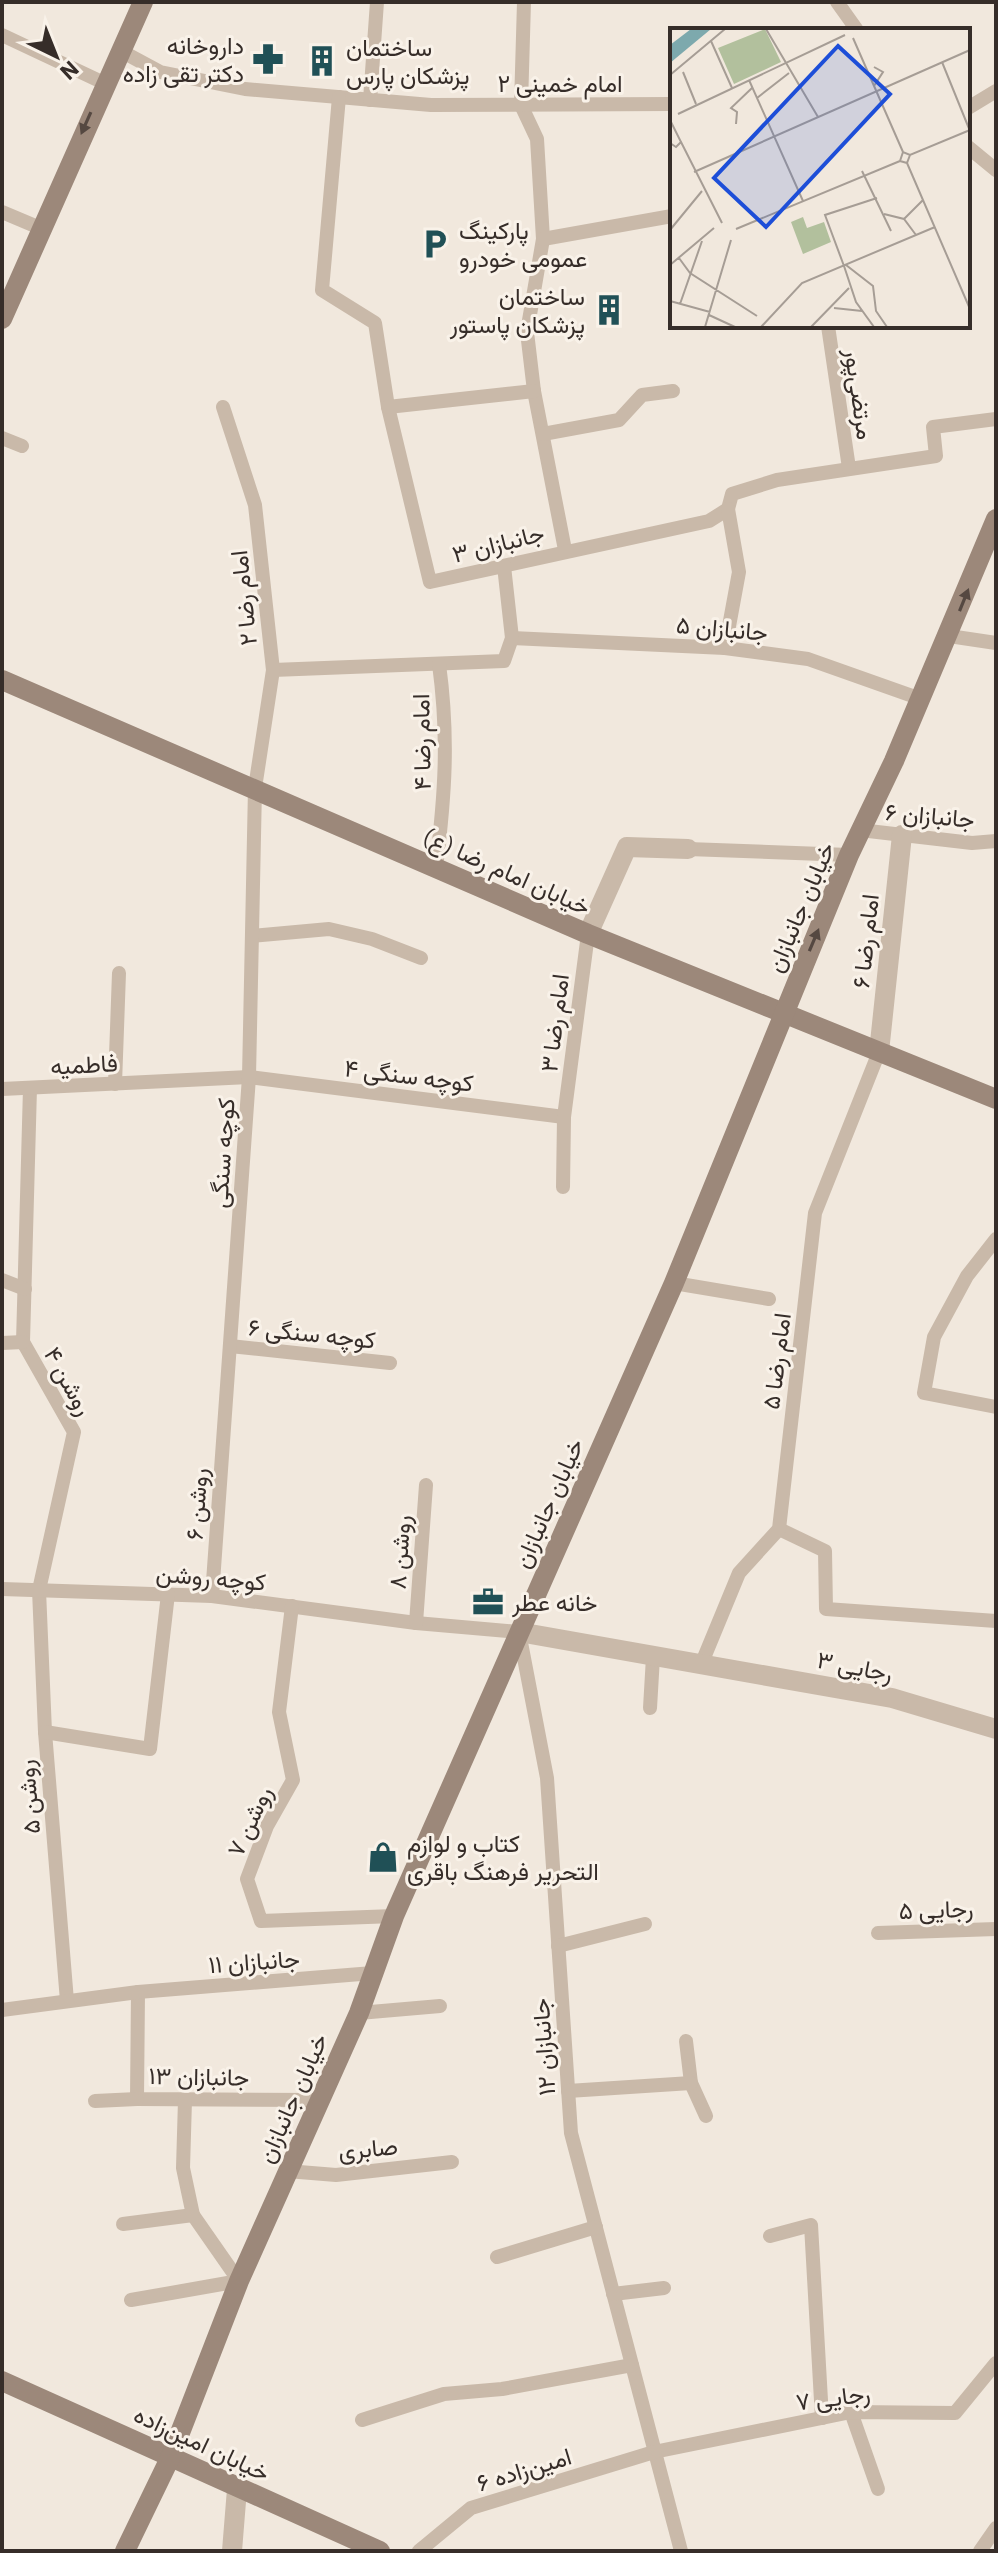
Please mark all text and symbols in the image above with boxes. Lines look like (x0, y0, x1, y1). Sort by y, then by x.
north arrow (16, 16, 96, 96)
inset map (670, 28, 970, 328)
place label: داروخانه دکتر تقی زاده (123, 29, 244, 89)
place label: ساختمان پزشکان پارس (346, 31, 470, 92)
pharmacy icon: داروخانه دکتر تقی زاده (251, 42, 285, 76)
building icon: ساختمان پزشکان پارس (305, 44, 339, 78)
text: N (54, 55, 86, 87)
street label: امام خمینی ۲ (497, 67, 623, 100)
one-way arrow (80, 112, 93, 135)
place label: پارکینگ عمومی خودرو (459, 214, 587, 274)
parking icon: پارکینگ عمومی خودرو (418, 227, 452, 261)
place label: ساختمان پزشکان پاستور (449, 280, 585, 341)
building icon: ساختمان پزشکان پاستور (592, 293, 626, 327)
street label: مرتضی‌پور (837, 345, 882, 442)
street label: جانبازان ۳ (449, 516, 547, 570)
street label: امام رضا ۲ (222, 549, 265, 647)
one-way arrow (957, 588, 970, 612)
street label: جانبازان ۵ (675, 608, 769, 648)
street label: امام رضا ۴ (404, 693, 439, 791)
street label: جانبازان ۶ (884, 795, 976, 835)
street label: خیابان امام رضا (ع) (418, 820, 596, 923)
street label: خیابان جانبازان (758, 837, 842, 977)
street label: امام رضا ۶ (844, 892, 887, 990)
one-way arrow (807, 928, 820, 952)
street label: امام رضا ۳ (532, 972, 577, 1074)
street label: فاطمیه (49, 1046, 119, 1082)
street label: کوچه سنگی ۴ (343, 1051, 475, 1100)
street label: کوچه سنگی (202, 1097, 243, 1209)
street label: کوچه سنگی ۶ (247, 1310, 377, 1357)
street label: امام رضا ۵ (754, 1311, 799, 1411)
street label: روشن ۴ (37, 1341, 101, 1421)
street label: خیابان جانبازان (505, 1433, 591, 1573)
street label: روشن ۶ (178, 1467, 214, 1541)
street label: روشن ۸ (380, 1514, 418, 1590)
street label: کوچه روشن (155, 1556, 267, 1599)
office icon: خانه عطر (471, 1585, 505, 1619)
place label: خانه عطر (511, 1586, 597, 1618)
street label: رجایی ۳ (814, 1643, 896, 1689)
street label: روشن ۵ (9, 1758, 47, 1836)
street label: روشن ۷ (219, 1780, 279, 1862)
place label: کتاب و لوازم التحریر فرهنگ باقری (407, 1827, 599, 1887)
shop icon: کتاب و لوازم التحریر فرهنگ باقری (366, 1840, 400, 1874)
street label: رجایی ۵ (898, 1892, 974, 1926)
street label: جانبازان ۱۱ (207, 1942, 301, 1980)
street label: جانبازان ۱۲ (524, 1997, 562, 2097)
street label: خیابان جانبازان (249, 2028, 335, 2168)
street label: جانبازان ۱۳ (148, 2059, 250, 2093)
street label: صابری (337, 2129, 399, 2167)
street label: رجایی ۷ (794, 2377, 872, 2417)
street label: خیابان امین‌زاده (129, 2398, 275, 2488)
street label: امین‌زاده ۶ (473, 2439, 575, 2499)

